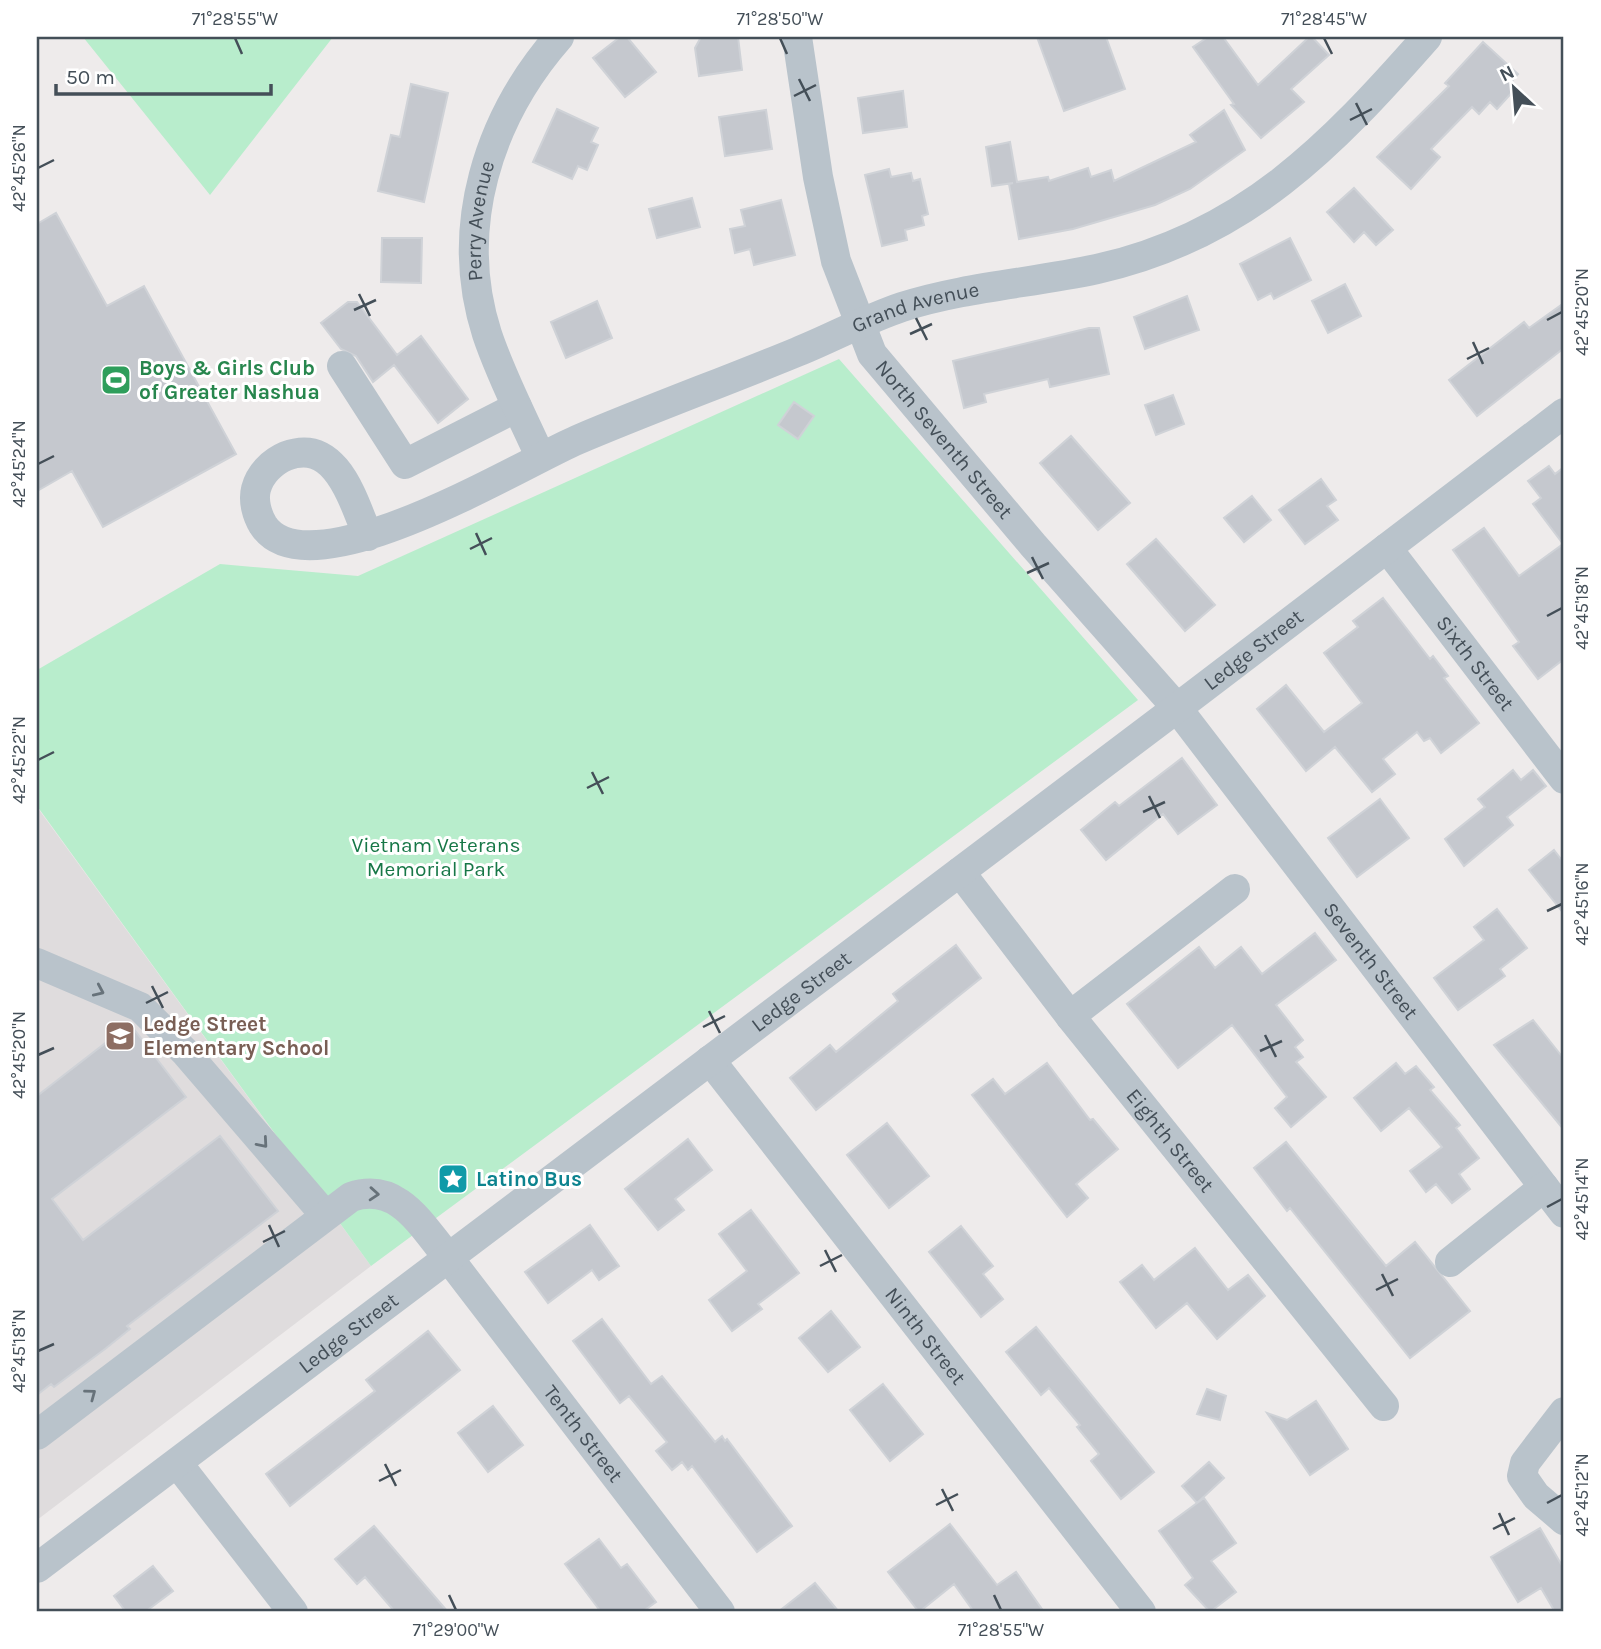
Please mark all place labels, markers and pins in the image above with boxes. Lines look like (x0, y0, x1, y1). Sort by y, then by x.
place label: Boys & Girls Club of Greater Nashua (139, 356, 320, 404)
sports icon: Boys & Girls Club of Greater Nashua (99, 363, 133, 397)
place label: Ledge Street Elementary School (143, 1012, 329, 1060)
school or university icon: Ledge Street Elementary School (103, 1019, 137, 1053)
place icon: Latino Bus (436, 1162, 470, 1196)
place label: Latino Bus (476, 1167, 582, 1191)

